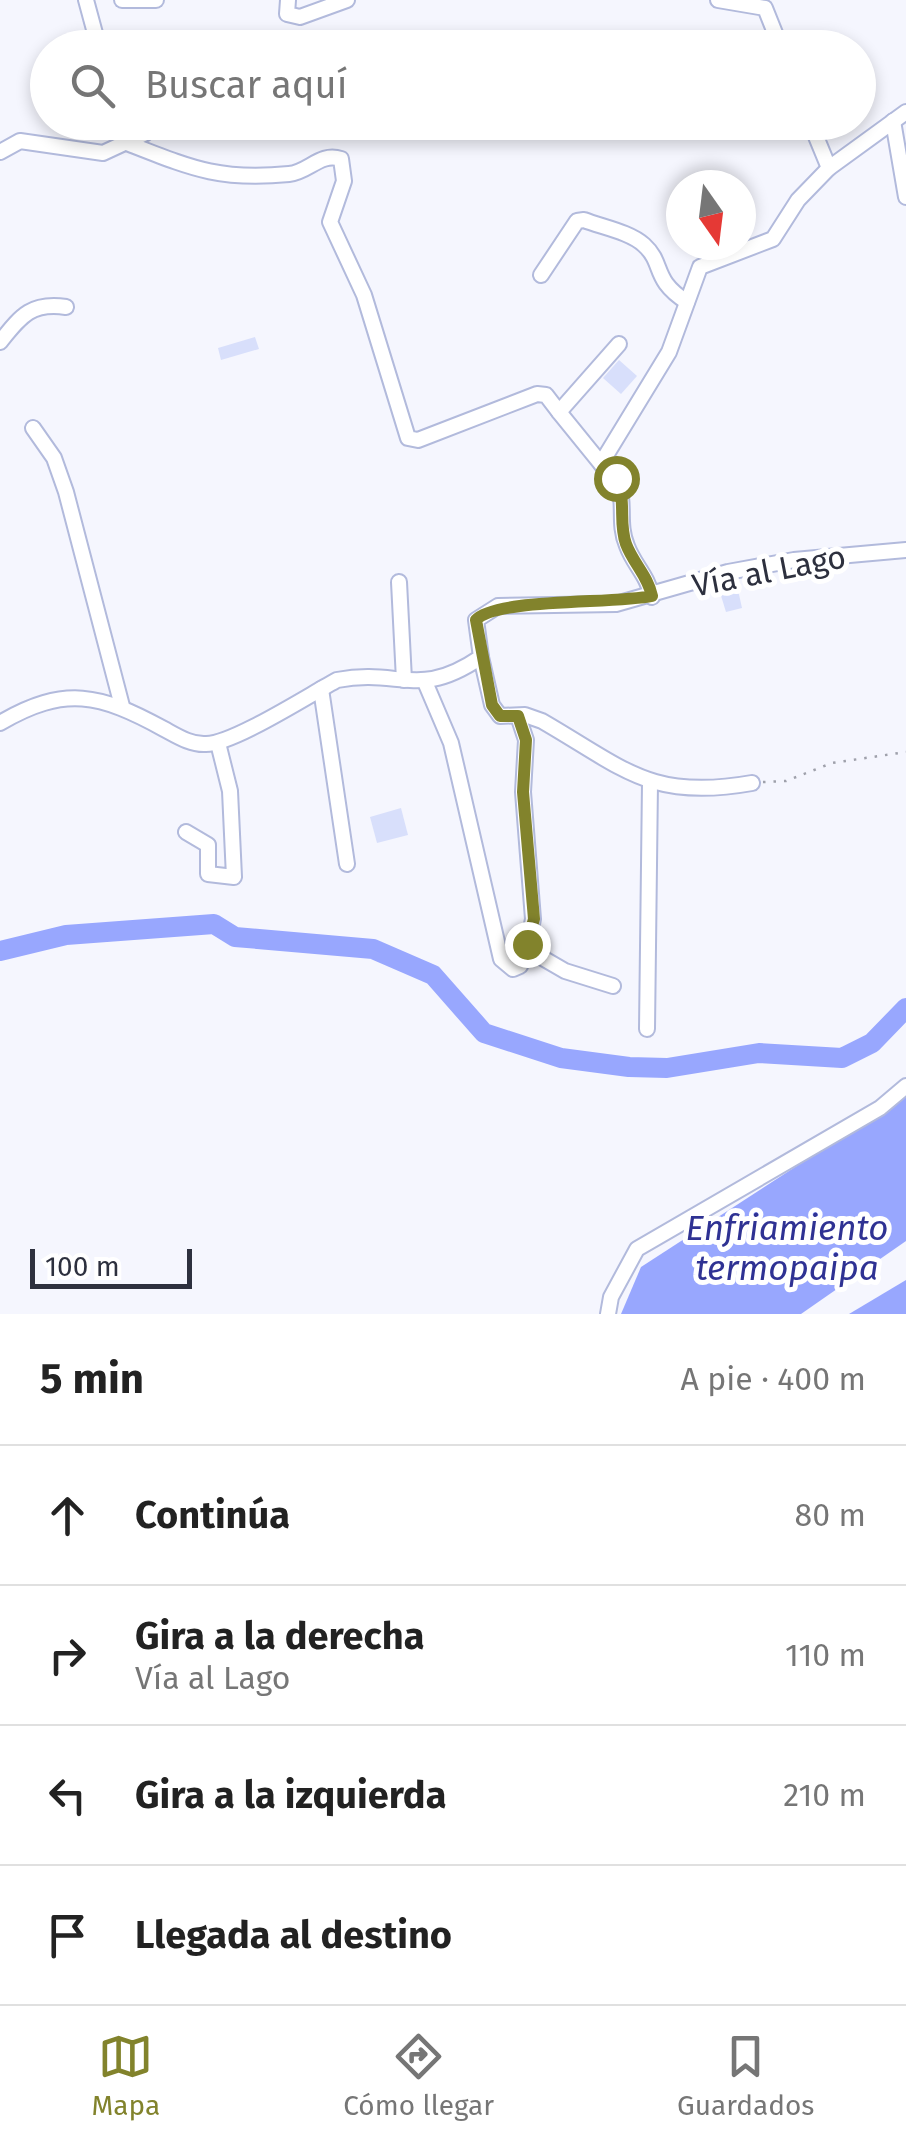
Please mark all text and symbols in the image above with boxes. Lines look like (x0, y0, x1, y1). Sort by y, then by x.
search box (30, 30, 876, 140)
icon: search (65, 58, 120, 113)
text: Buscar aquí (145, 62, 347, 108)
north arrow (666, 170, 756, 260)
route start (594, 456, 640, 502)
street label: Vía al Lago (689, 538, 849, 604)
route end (505, 922, 551, 968)
water label: Enfriamiento termopaipa (686, 1207, 888, 1289)
scale bar (30, 1244, 192, 1288)
text: 100 m (45, 1250, 120, 1283)
text: 5 min (40, 1354, 144, 1404)
text: A pie · 400 m (680, 1360, 866, 1398)
icon: ahead (40, 1488, 95, 1543)
text: Continúa (135, 1492, 290, 1538)
text: 80 m (795, 1496, 866, 1534)
text: Gira a la derecha (135, 1613, 425, 1659)
icon: right (40, 1628, 95, 1683)
text: 110 m (785, 1636, 866, 1674)
text: Vía al Lago (135, 1659, 291, 1697)
icon: left (40, 1768, 95, 1823)
text: Gira a la izquierda (135, 1772, 447, 1818)
text: 210 m (783, 1776, 866, 1814)
icon: arrive (40, 1908, 95, 1963)
text: Llegada al destino (135, 1912, 452, 1958)
tab: Mapa (92, 2029, 160, 2122)
tab: Cómo llegar (343, 2029, 494, 2122)
tab: Guardados (677, 2029, 814, 2122)

